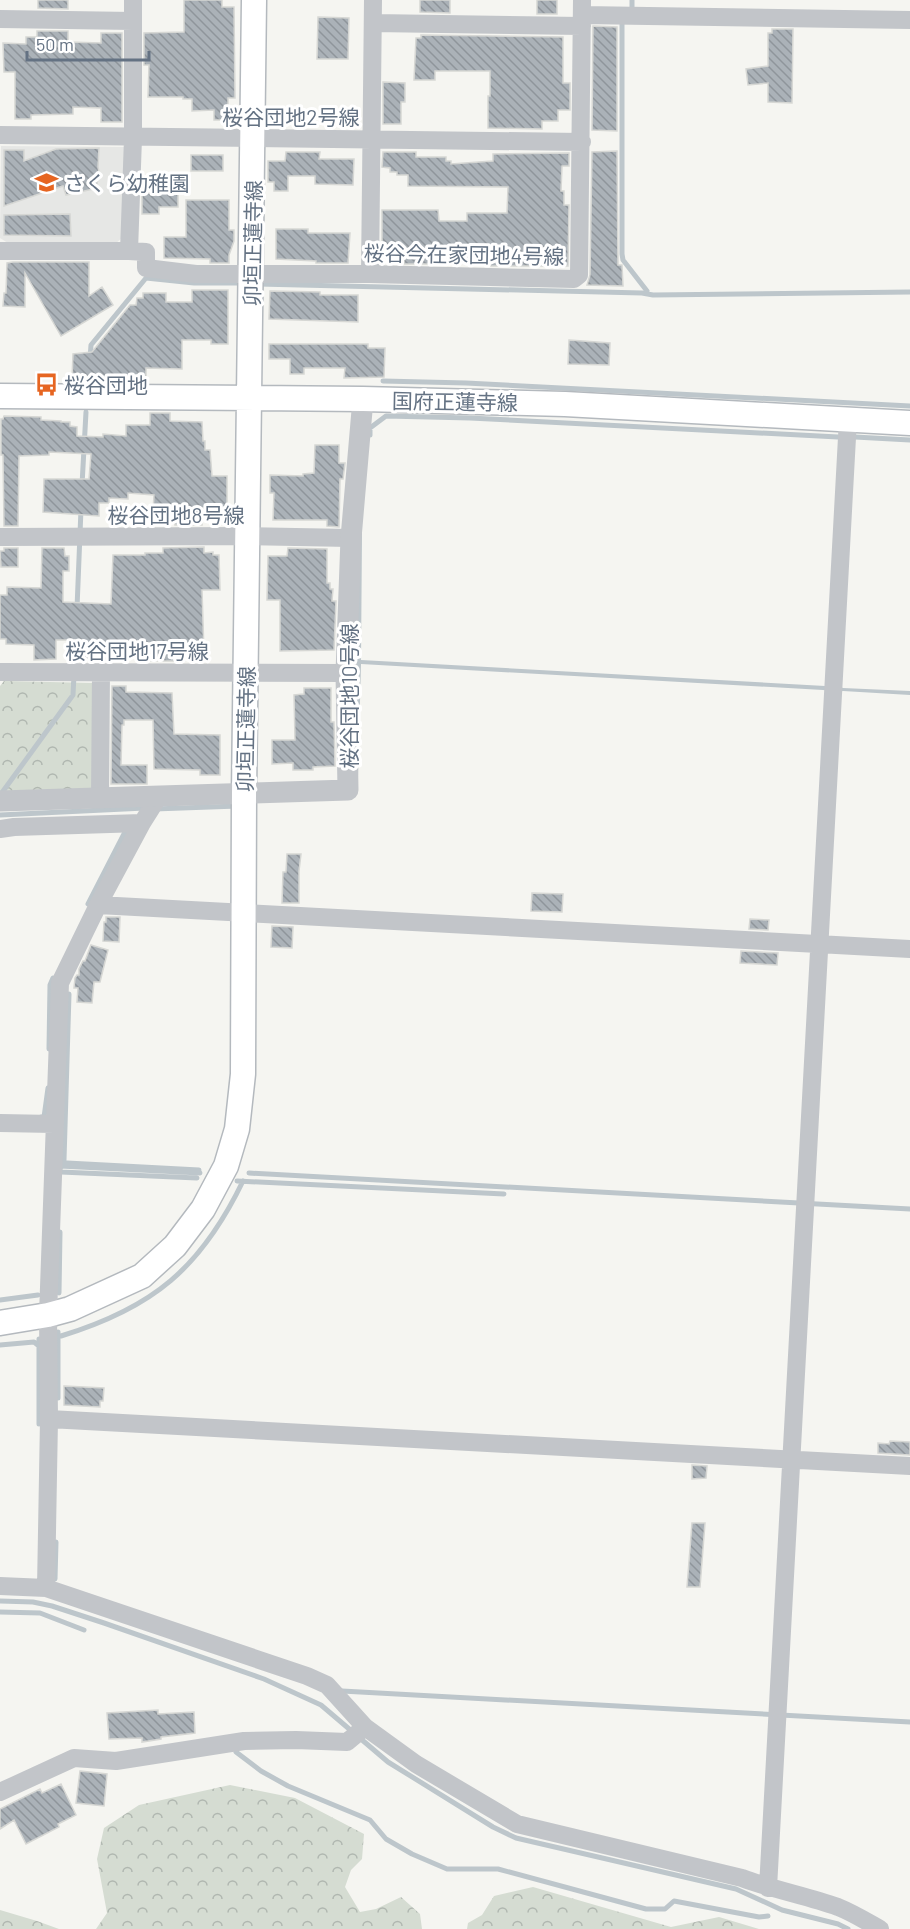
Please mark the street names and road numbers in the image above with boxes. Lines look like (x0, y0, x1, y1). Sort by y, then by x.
street label: 桜谷団地2号線 (222, 104, 360, 129)
street label: 卯垣正蓮寺線 (238, 180, 266, 306)
street label: 桜谷今在家団地4号線 (364, 240, 564, 268)
street label: 国府正蓮寺線 (392, 387, 518, 415)
street label: 桜谷団地8号線 (108, 502, 244, 527)
street label: 桜谷団地10号線 (336, 623, 361, 769)
street label: 桜谷団地17号線 (65, 638, 209, 663)
street label: 卯垣正蓮寺線 (231, 666, 259, 792)

